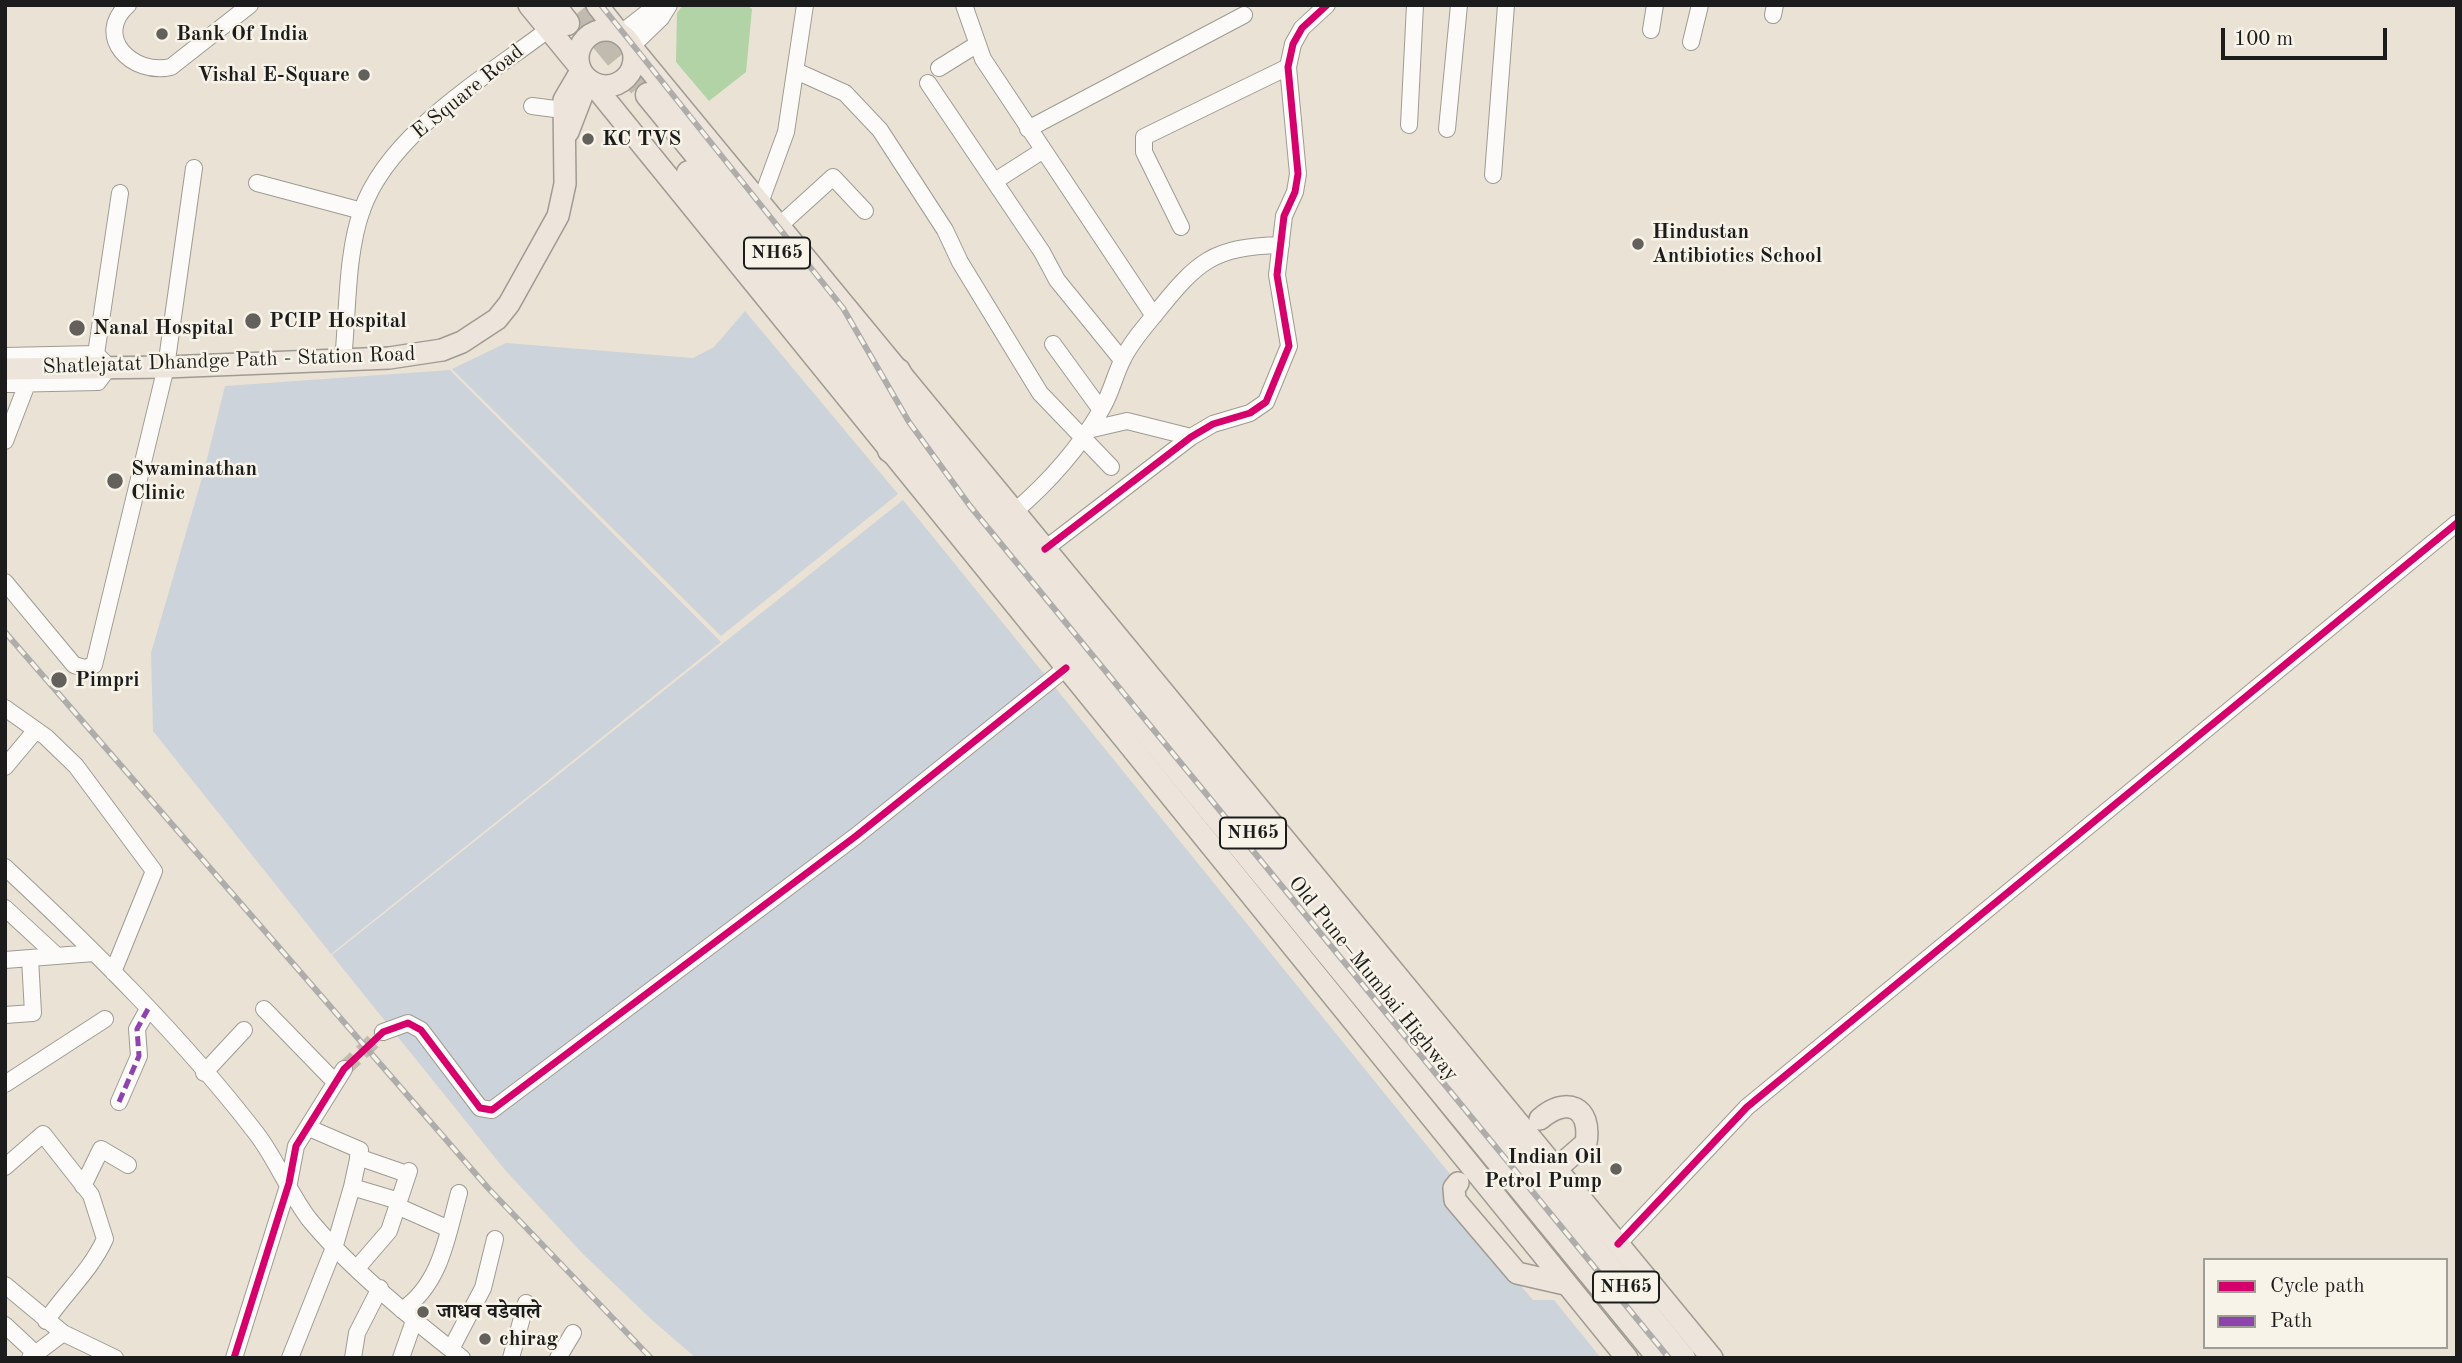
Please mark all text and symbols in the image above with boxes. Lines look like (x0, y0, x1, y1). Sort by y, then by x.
scale bar (2224, 14, 2390, 58)
place label: Bank Of India (176, 21, 308, 47)
marker: Bank Of India (154, 26, 170, 42)
text: 100 m (2234, 29, 2293, 50)
street label: E Square Road (407, 39, 529, 145)
place label: Vishal E-Square (198, 62, 350, 88)
marker: Vishal E-Square (356, 67, 372, 83)
place label: KC TVS (602, 126, 681, 152)
marker: KC TVS (580, 131, 596, 147)
place label: Hindustan Antibiotics School (1652, 219, 1822, 269)
marker: Hindustan Antibiotics School (1630, 236, 1646, 252)
road number: NH65 (744, 238, 810, 268)
place label: PCIP Hospital (269, 308, 407, 334)
marker: PCIP Hospital (243, 311, 263, 331)
place label: Nanal Hospital (93, 315, 234, 341)
marker: Nanal Hospital (67, 318, 87, 338)
street label: Shatlejatat Dhandge Path - Station Road (42, 342, 416, 380)
place label: Swaminathan Clinic (131, 456, 257, 506)
marker: Swaminathan Clinic (105, 471, 125, 491)
place label: Pimpri (75, 667, 140, 693)
marker: Pimpri (49, 670, 69, 690)
road number: NH65 (1220, 818, 1286, 848)
street label: Old Pune–Mumbai Highway (1282, 871, 1464, 1087)
place label: Indian Oil Petrol Pump (1484, 1144, 1602, 1194)
marker: Indian Oil Petrol Pump (1608, 1161, 1624, 1177)
legend (2203, 1258, 2448, 1349)
road number: NH65 (1593, 1272, 1659, 1302)
text: Cycle path (2270, 1276, 2365, 1297)
place label: जाधव वडेवाले (437, 1299, 541, 1325)
marker: जाधव वडेवाले (415, 1304, 431, 1320)
text: Path (2270, 1311, 2313, 1332)
place label: chirag (499, 1326, 558, 1352)
marker: chirag (477, 1331, 493, 1347)

